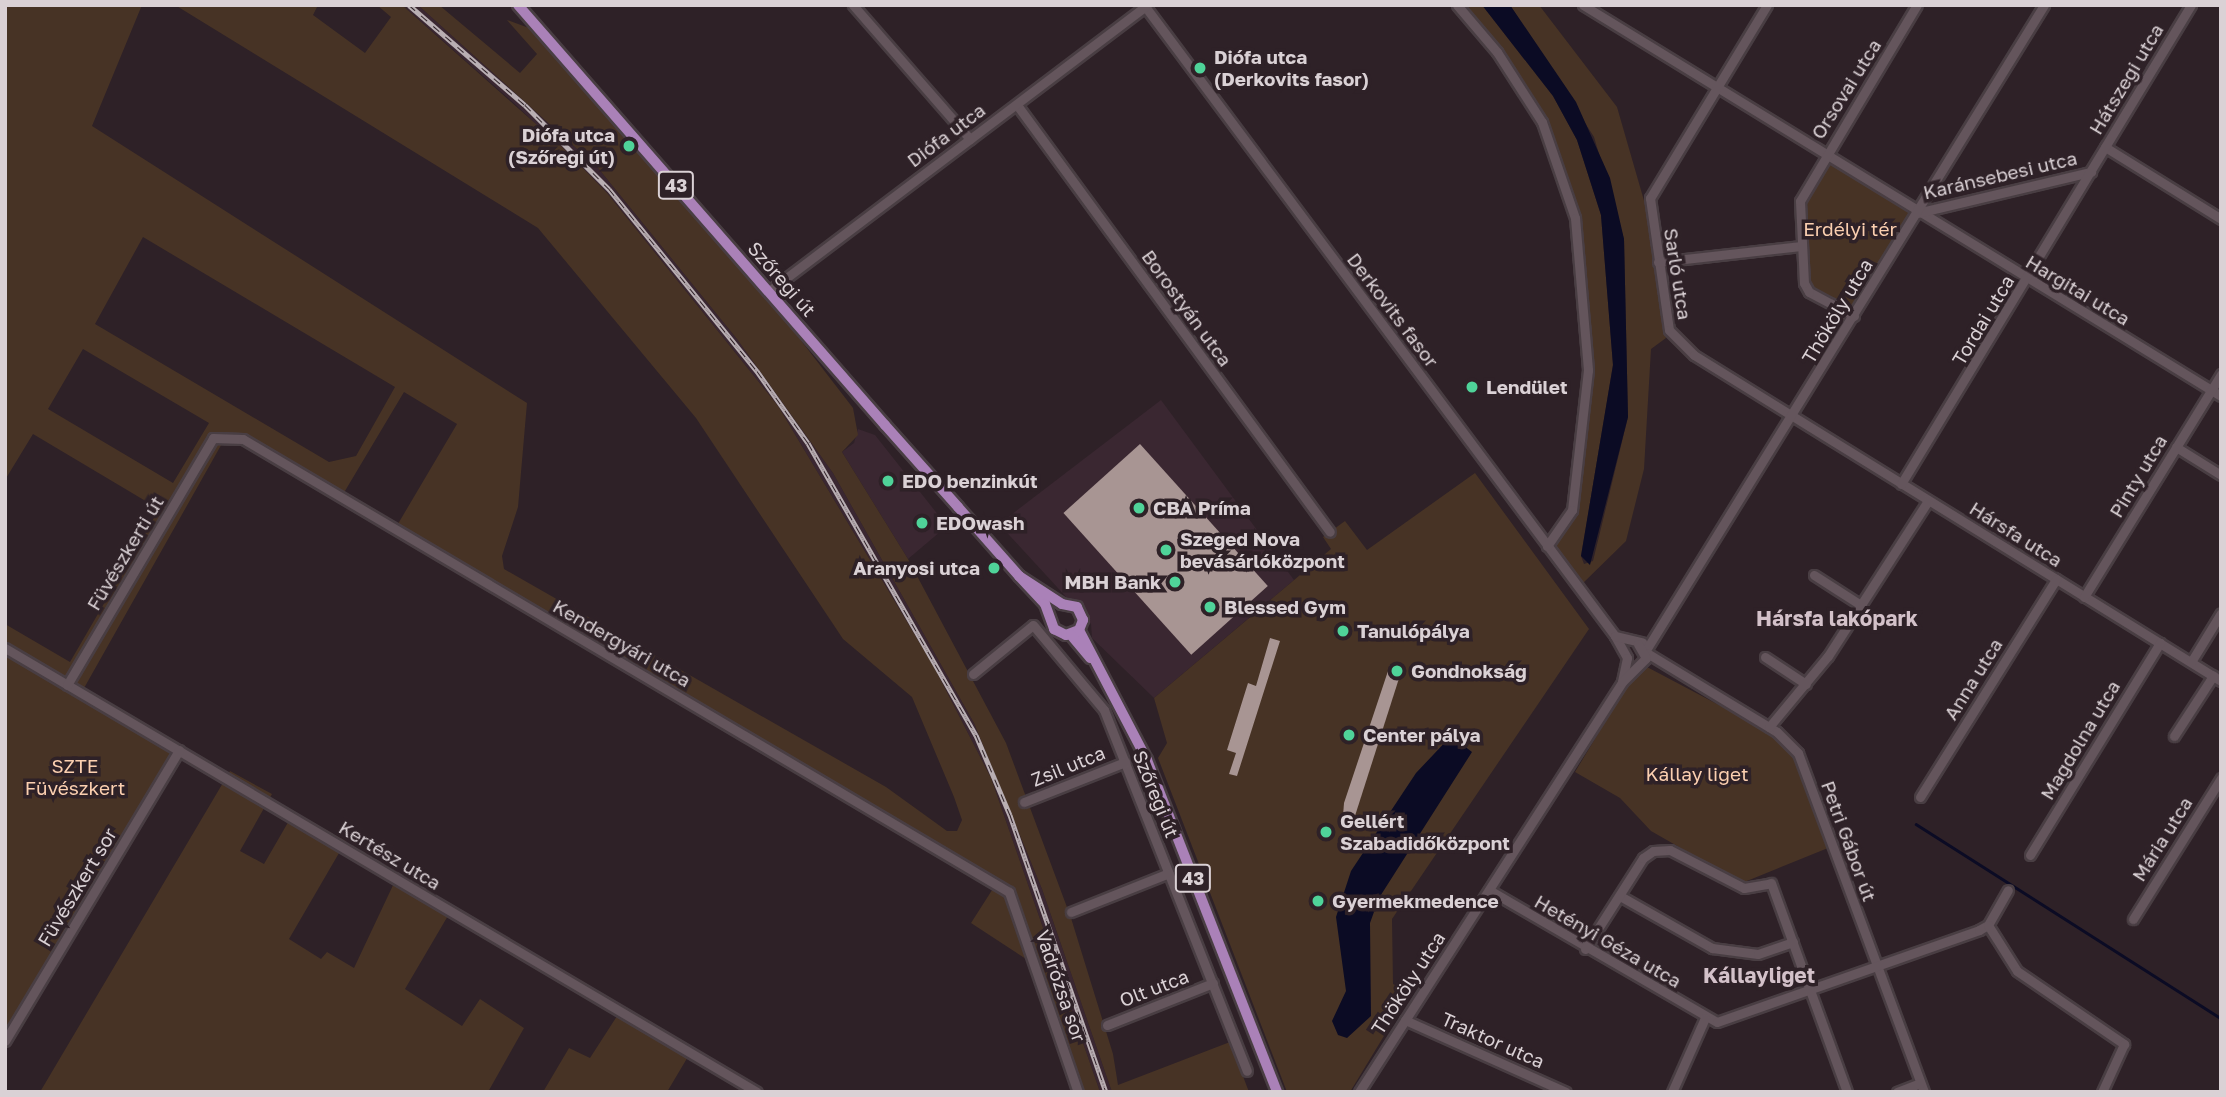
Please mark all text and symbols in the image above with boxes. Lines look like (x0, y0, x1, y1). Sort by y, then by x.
street label: Hátszegi utca (2084, 20, 2168, 138)
street label: Orsovai utca (1806, 35, 1886, 143)
place label: Diófa utca (Derkovits fasor) (1214, 46, 1369, 90)
marker: Diófa utca (Derkovits fasor) (1192, 60, 1208, 76)
street label: Diófa utca (902, 98, 990, 172)
place label: Diófa utca (Szőregi út) (508, 124, 615, 168)
marker: Diófa utca (Szőregi út) (621, 138, 637, 154)
street label: Karánsebesi utca (1921, 146, 2079, 204)
road number: 43 (657, 170, 695, 200)
park label: Erdélyi tér (1803, 218, 1897, 240)
street label: Sarló utca (1660, 227, 1696, 321)
street label: Szőregi út (743, 237, 821, 321)
street label: Borostyán utca (1137, 245, 1237, 371)
street label: Derkovits fasor (1343, 248, 1443, 372)
street label: Hargitai utca (2022, 250, 2134, 330)
street label: Thököly utca (1797, 255, 1877, 367)
street label: Tordai utca (1947, 271, 2019, 369)
place label: Lendület (1486, 376, 1568, 398)
marker: Lendület (1464, 379, 1480, 395)
street label: Pinty utca (2104, 430, 2172, 522)
place label: EDO benzinkút (902, 470, 1038, 492)
marker: EDO benzinkút (880, 473, 896, 489)
street label: Füvészkerti út (82, 492, 168, 614)
place label: CBA Príma (1153, 497, 1251, 519)
street label: Hársfa utca (1965, 497, 2067, 571)
marker: CBA Príma (1131, 500, 1147, 516)
place label: EDOwash (936, 512, 1025, 534)
marker: EDOwash (914, 515, 930, 531)
place label: Szeged Nova bevásárlóközpont (1180, 528, 1345, 572)
marker: Szeged Nova bevásárlóközpont (1158, 542, 1174, 558)
place label: Aranyosi utca (853, 557, 980, 579)
marker: Aranyosi utca (986, 560, 1002, 576)
place label: MBH Bank (1065, 571, 1161, 593)
marker: MBH Bank (1167, 574, 1183, 590)
street label: Kendergyári utca (549, 594, 695, 692)
place label: Blessed Gym (1224, 596, 1346, 618)
marker: Blessed Gym (1202, 599, 1218, 615)
district label: Hársfa lakópark (1756, 605, 1918, 631)
place label: Tanulópálya (1357, 620, 1470, 642)
marker: Tanulópálya (1335, 623, 1351, 639)
street label: Anna utca (1939, 634, 2007, 724)
place label: Gondnokság (1411, 660, 1527, 682)
marker: Gondnokság (1389, 663, 1405, 679)
street label: Magdolna utca (2035, 676, 2125, 804)
place label: Center pálya (1363, 724, 1481, 746)
marker: Center pálya (1341, 727, 1357, 743)
street label: Zsil utca (1028, 741, 1108, 791)
street label: Szőregi út (1128, 747, 1184, 841)
park label: SZTE Füvészkert (25, 755, 125, 799)
park label: Kállay liget (1645, 763, 1749, 785)
street label: Petri Gábor út (1817, 778, 1881, 904)
street label: Mária utca (2127, 793, 2197, 885)
place label: Gellért Szabadidőközpont (1340, 810, 1510, 854)
street label: Kertész utca (335, 816, 445, 894)
street label: Füvészkert sor (33, 824, 121, 950)
marker: Gellért Szabadidőközpont (1318, 824, 1334, 840)
road number: 43 (1174, 864, 1212, 892)
place label: Gyermekmedence (1332, 890, 1499, 912)
street label: Hetényi Géza utca (1531, 890, 1685, 992)
marker: Gyermekmedence (1310, 893, 1326, 909)
street label: Vadrózsa sor (1031, 927, 1091, 1045)
street label: Thököly utca (1366, 927, 1450, 1039)
district label: Kállayliget (1703, 962, 1815, 988)
street label: Olt utca (1116, 964, 1192, 1012)
street label: Traktor utca (1438, 1007, 1548, 1073)

